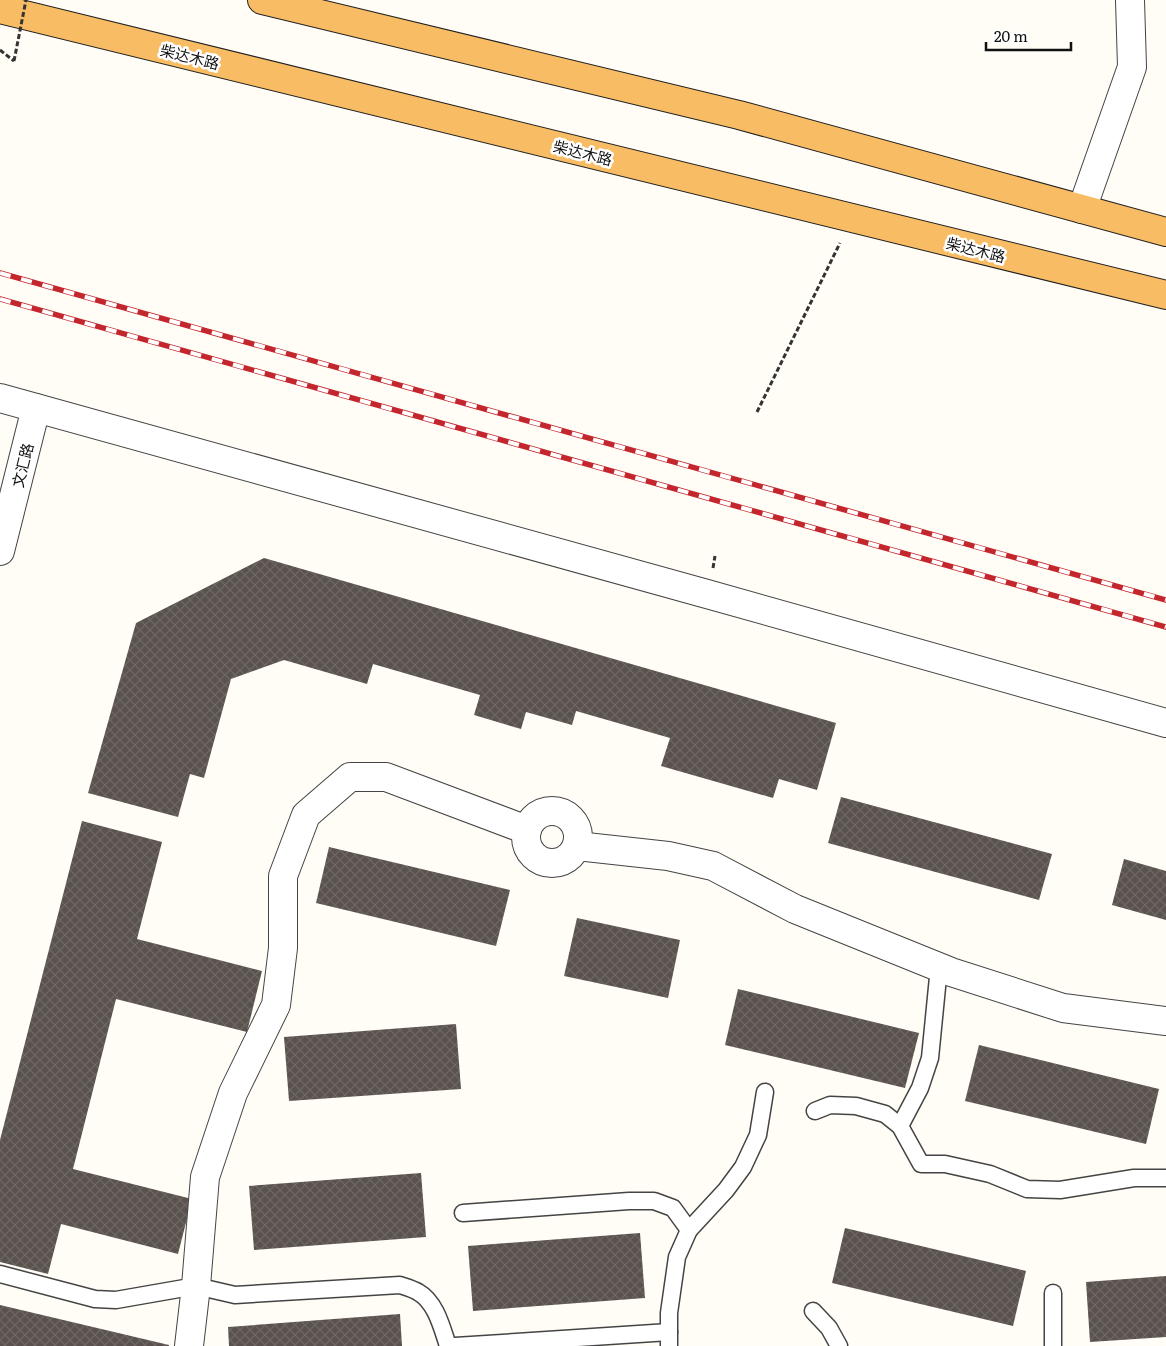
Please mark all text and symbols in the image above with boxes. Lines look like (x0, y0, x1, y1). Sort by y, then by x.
scale bar (986, 20, 1071, 52)
text: 20 m (994, 24, 1028, 47)
street label: 柴达木路 (158, 38, 222, 74)
street label: 柴达木路 (551, 134, 615, 170)
street label: 柴达木路 (944, 231, 1008, 267)
street label: 文汇路 (5, 440, 39, 490)

